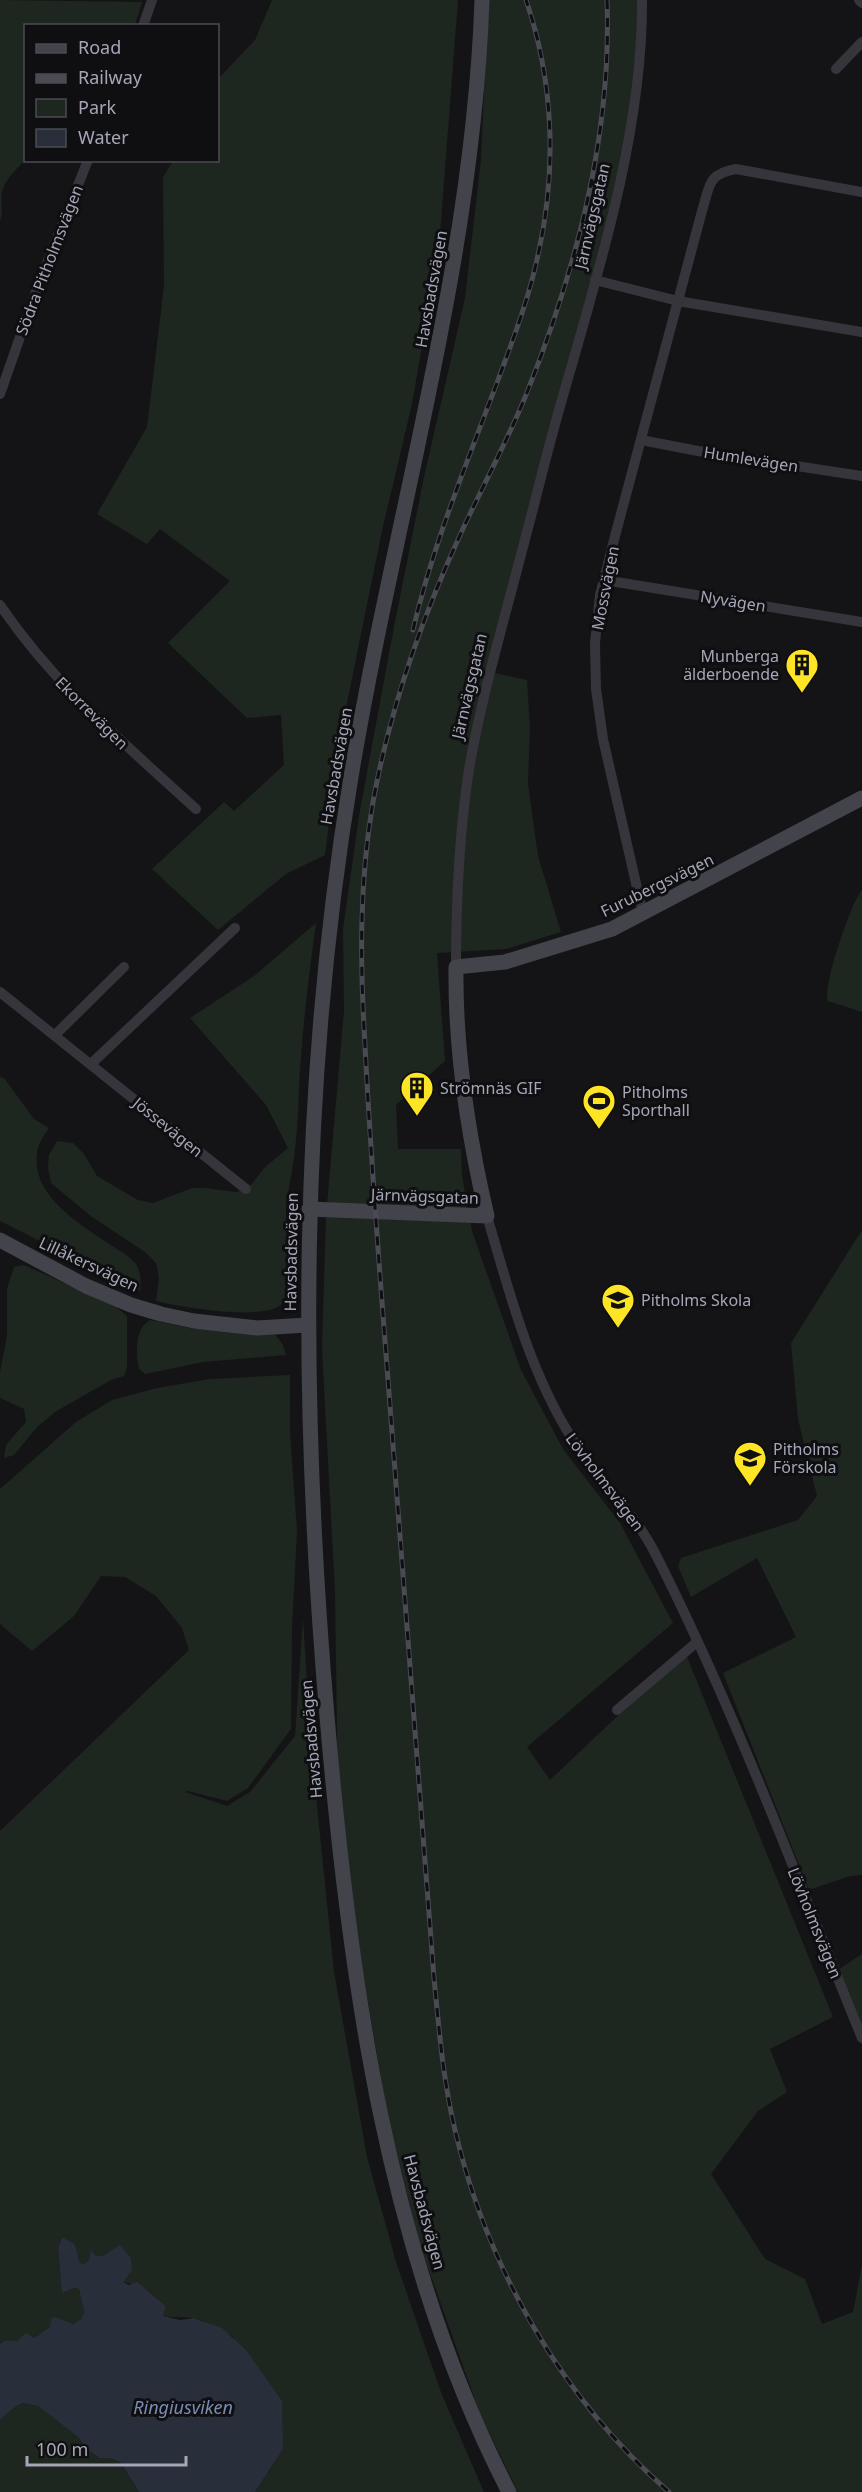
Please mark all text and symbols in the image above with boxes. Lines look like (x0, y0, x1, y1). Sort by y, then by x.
legend (24, 24, 219, 162)
text: Road (78, 35, 121, 59)
text: Railway (78, 65, 143, 89)
text: Park (78, 95, 116, 119)
text: Water (78, 125, 129, 149)
street label: Järnvägsgatan (569, 161, 615, 273)
street label: Södra Pitholmsvägen (10, 182, 88, 338)
street label: Havsbadsvägen (410, 229, 452, 349)
street label: Humlevägen (702, 441, 800, 477)
street label: Mossvägen (586, 544, 624, 632)
street label: Nyvägen (699, 585, 767, 617)
street label: Järnvägsgatan (446, 631, 492, 743)
place label: Munberga älderboende (683, 645, 779, 685)
building icon: Munberga älderboende (784, 647, 820, 694)
street label: Ekorrevägen (51, 672, 133, 754)
street label: Havsbadsvägen (315, 706, 357, 826)
street label: Furubergsvägen (597, 848, 717, 922)
building icon: Strömnäs GIF (399, 1070, 435, 1117)
place label: Strömnäs GIF (440, 1077, 542, 1099)
place label: Pitholms Sporthall (622, 1081, 690, 1121)
sports icon: Pitholms Sporthall (581, 1083, 617, 1130)
street label: Jössevägen (127, 1091, 208, 1162)
street label: Järnvägsgatan (369, 1183, 479, 1209)
street label: Havsbadsvägen (279, 1192, 303, 1312)
street label: Lillåkersvägen (36, 1231, 142, 1297)
school or university icon: Pitholms Skola (600, 1282, 636, 1329)
place label: Pitholms Skola (641, 1289, 751, 1311)
street label: Lövholmsvägen (561, 1428, 649, 1536)
place label: Pitholms Förskola (773, 1438, 839, 1478)
school or university icon: Pitholms Förskola (732, 1440, 768, 1487)
street label: Havsbadsvägen (295, 1679, 327, 1799)
street label: Lövholmsvägen (783, 1864, 847, 1982)
street label: Havsbadsvägen (399, 2152, 451, 2272)
water label: Ringiusviken (133, 2395, 233, 2419)
scale bar (27, 2429, 186, 2467)
text: 100 m (36, 2437, 88, 2461)

